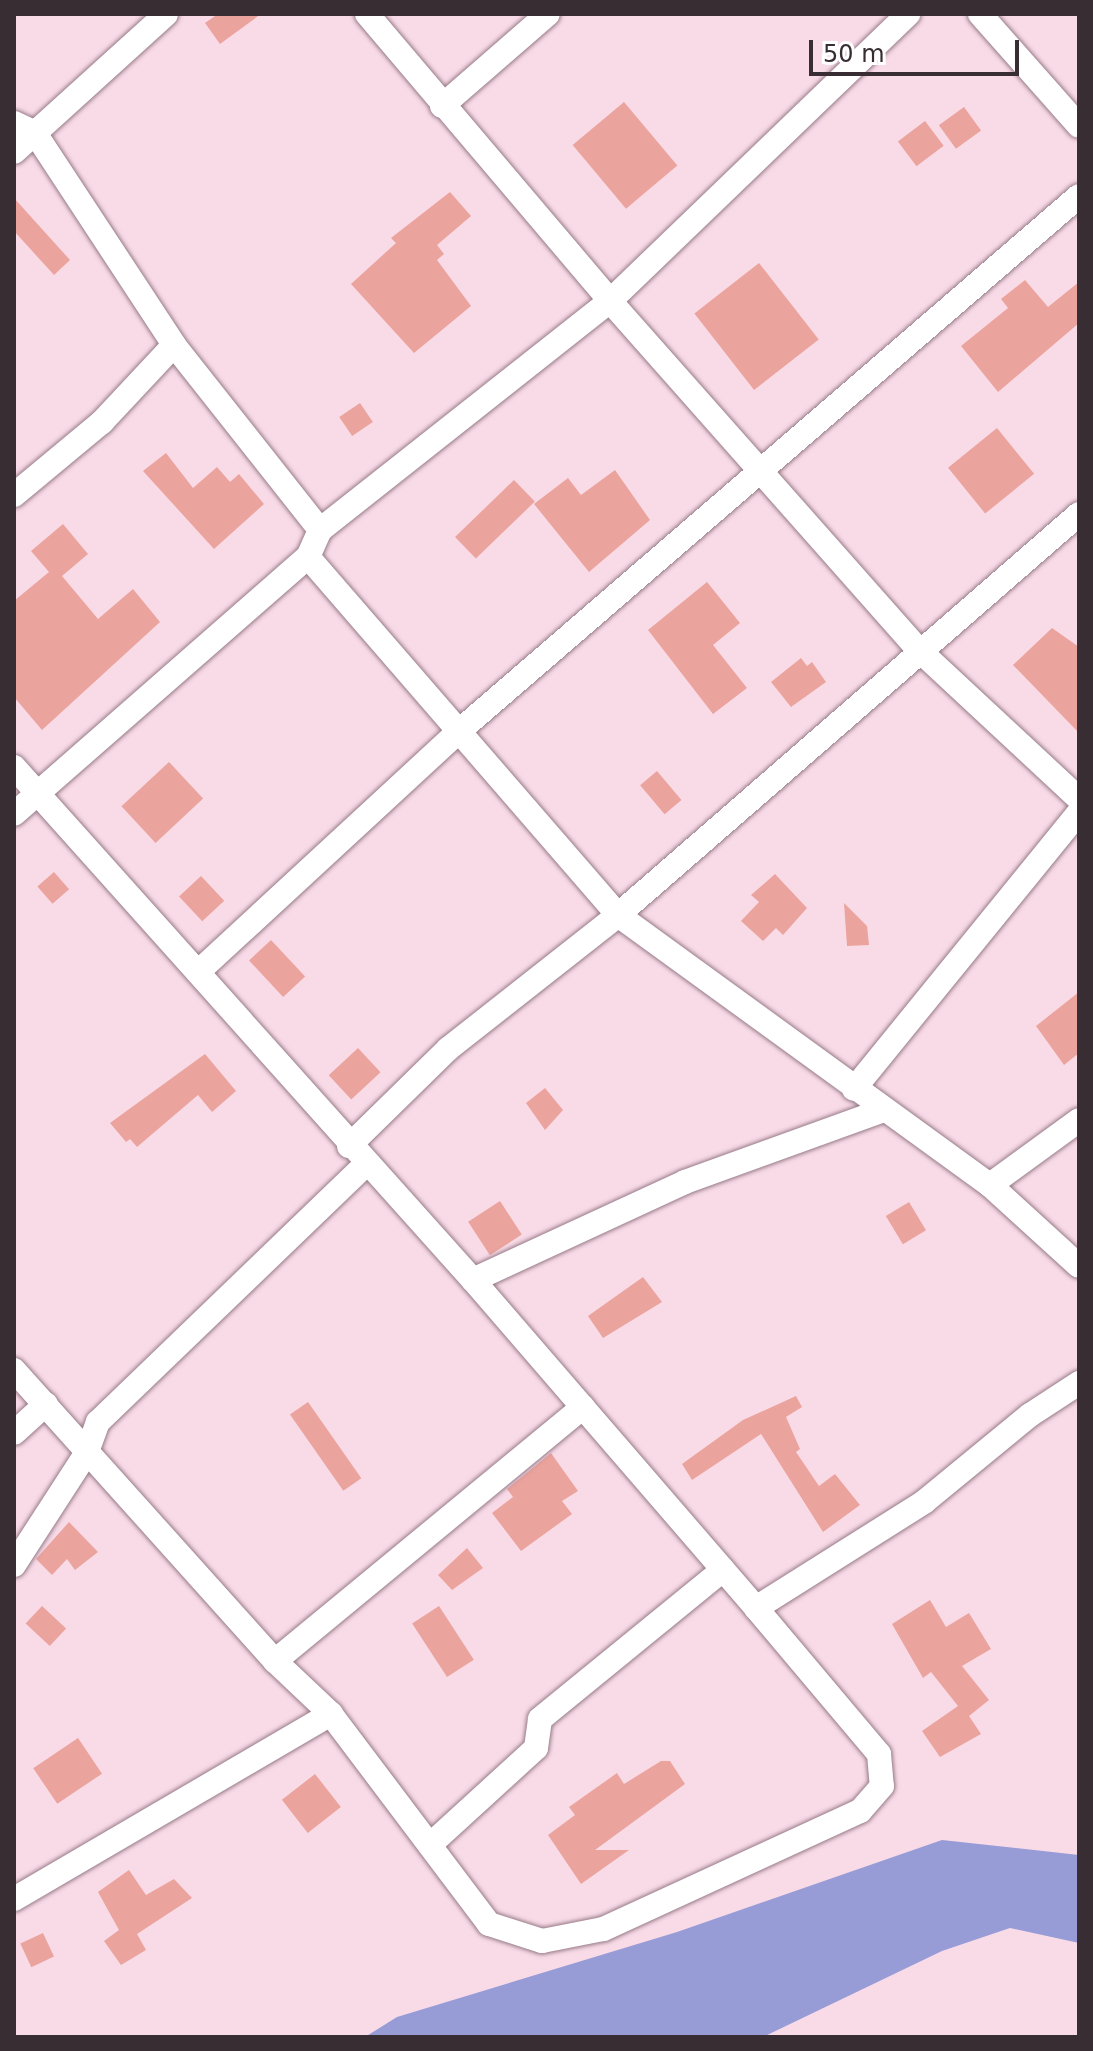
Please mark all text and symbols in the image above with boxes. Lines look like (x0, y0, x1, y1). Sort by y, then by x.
scale bar (813, 24, 1023, 74)
text: 50 m (823, 40, 885, 68)

